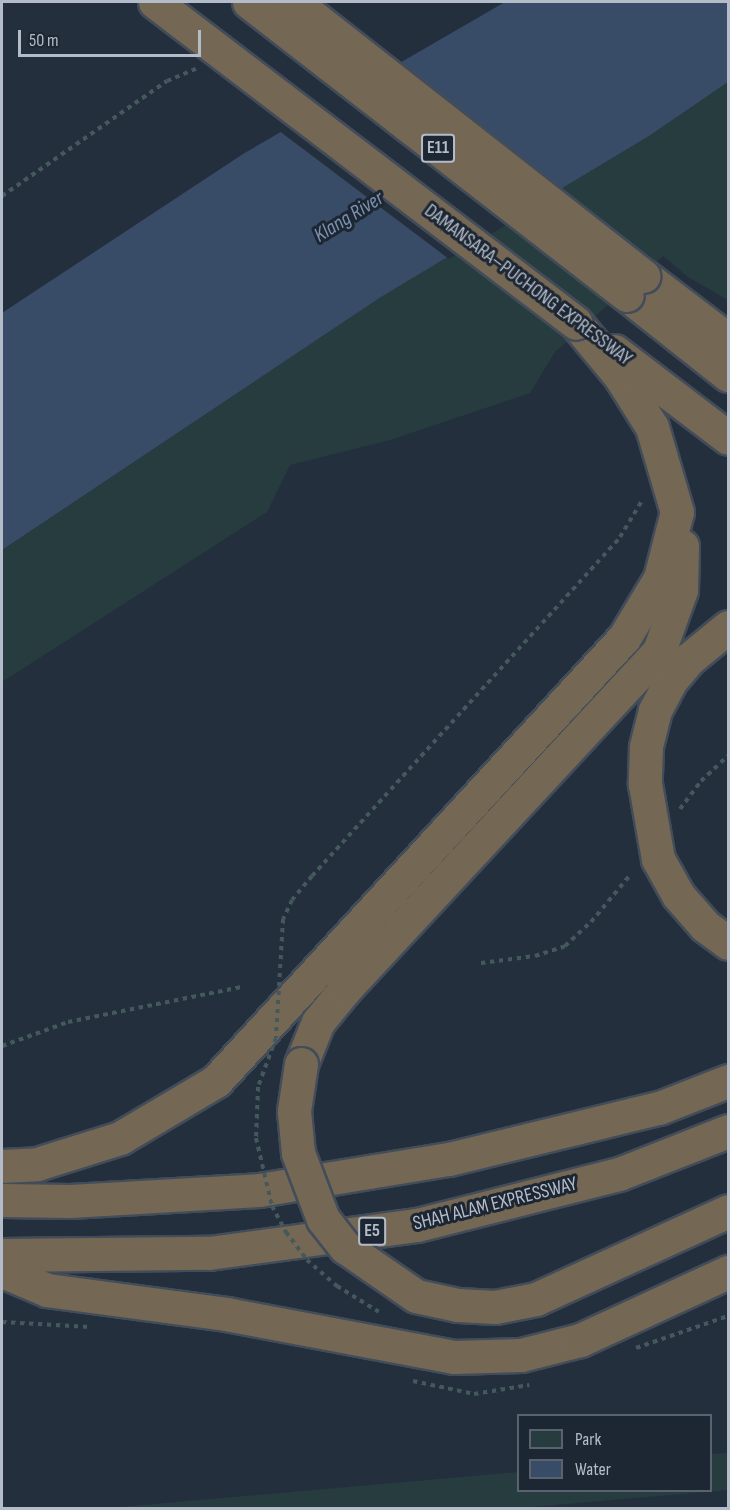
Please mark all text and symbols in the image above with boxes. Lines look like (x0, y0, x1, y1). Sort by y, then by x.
scale bar (21, 18, 204, 56)
text: 50 m (29, 30, 59, 51)
road number: E11 (420, 133, 456, 163)
water label: Klang River (310, 186, 388, 248)
street label: DAMANSARA–PUCHONG EXPRESSWAY (419, 199, 637, 371)
street label: SHAH ALAM EXPRESSWAY (410, 1172, 580, 1236)
road number: E5 (357, 1216, 387, 1246)
legend (517, 1414, 712, 1492)
text: Park (575, 1429, 601, 1450)
text: Water (575, 1459, 611, 1480)

